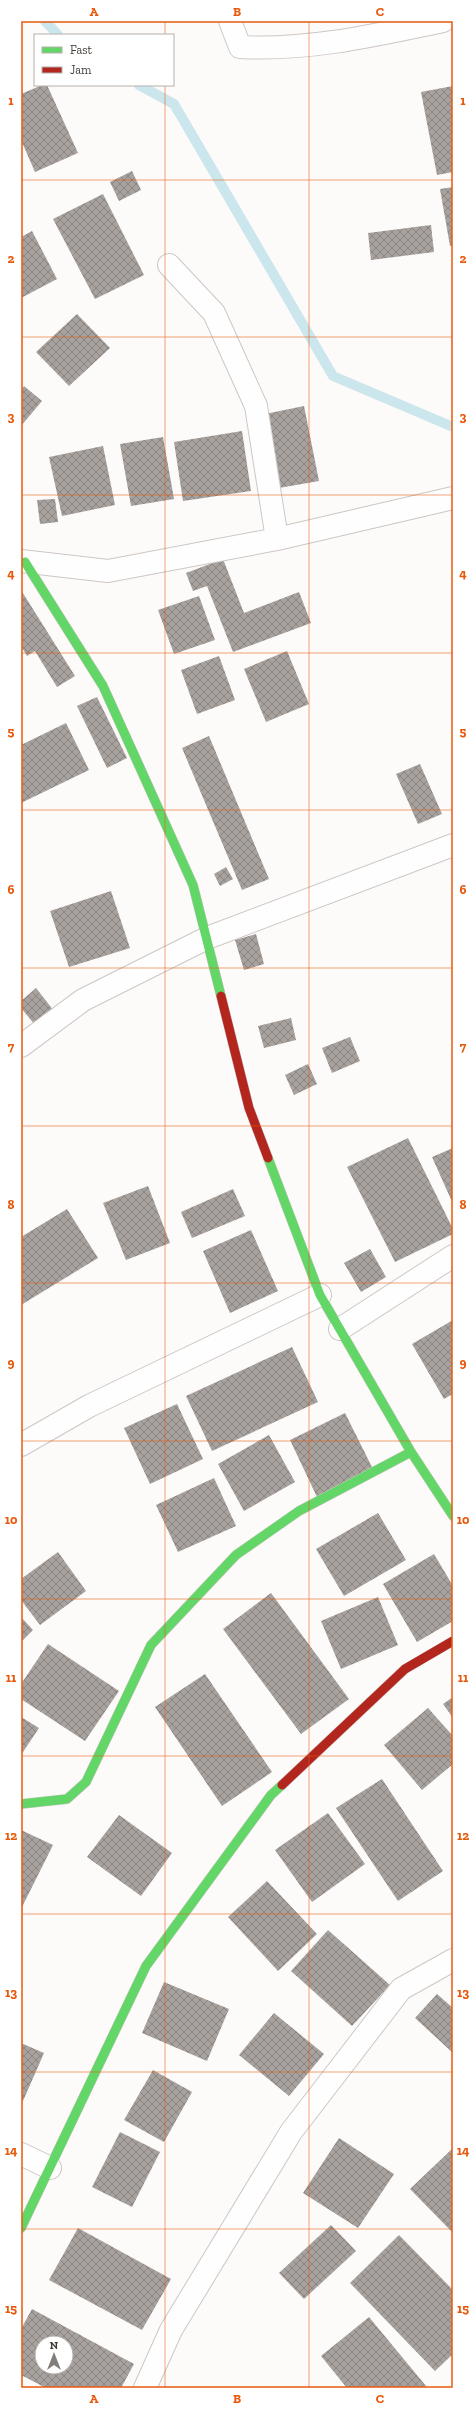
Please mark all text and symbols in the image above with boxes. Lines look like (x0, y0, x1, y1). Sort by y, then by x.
text: A (90, 4, 99, 19)
text: B (233, 4, 241, 19)
text: C (376, 4, 384, 19)
legend (34, 34, 174, 86)
text: Fast (70, 43, 93, 57)
text: Jam (70, 63, 92, 77)
text: 1 (8, 93, 14, 108)
text: 1 (460, 93, 466, 108)
text: 2 (8, 251, 15, 266)
text: 2 (460, 251, 467, 266)
text: 3 (8, 409, 15, 424)
text: 3 (460, 409, 467, 424)
text: 4 (7, 566, 15, 581)
text: 4 (459, 566, 467, 581)
text: 5 (8, 724, 15, 739)
text: 5 (460, 724, 467, 739)
text: 6 (8, 882, 15, 897)
text: 6 (460, 882, 467, 897)
text: 7 (8, 1039, 15, 1054)
text: 7 (460, 1039, 467, 1054)
text: 8 (7, 1197, 15, 1212)
text: 8 (459, 1197, 467, 1212)
text: 9 (8, 1355, 15, 1370)
text: 9 (460, 1355, 467, 1370)
text: 10 (5, 1512, 18, 1527)
text: 10 (457, 1512, 470, 1527)
text: 11 (6, 1670, 17, 1685)
text: 11 (458, 1670, 469, 1685)
text: 12 (5, 1828, 17, 1843)
text: 12 (457, 1828, 469, 1843)
text: 13 (5, 1985, 17, 2000)
text: 13 (457, 1985, 469, 2000)
text: 14 (5, 2143, 18, 2158)
text: 14 (457, 2143, 470, 2158)
text: 15 (5, 2301, 17, 2316)
text: 15 (457, 2301, 469, 2316)
north arrow (34, 2335, 74, 2375)
text: N (50, 2339, 59, 2352)
text: A (90, 2391, 99, 2406)
text: B (233, 2391, 241, 2406)
text: C (376, 2391, 384, 2406)

